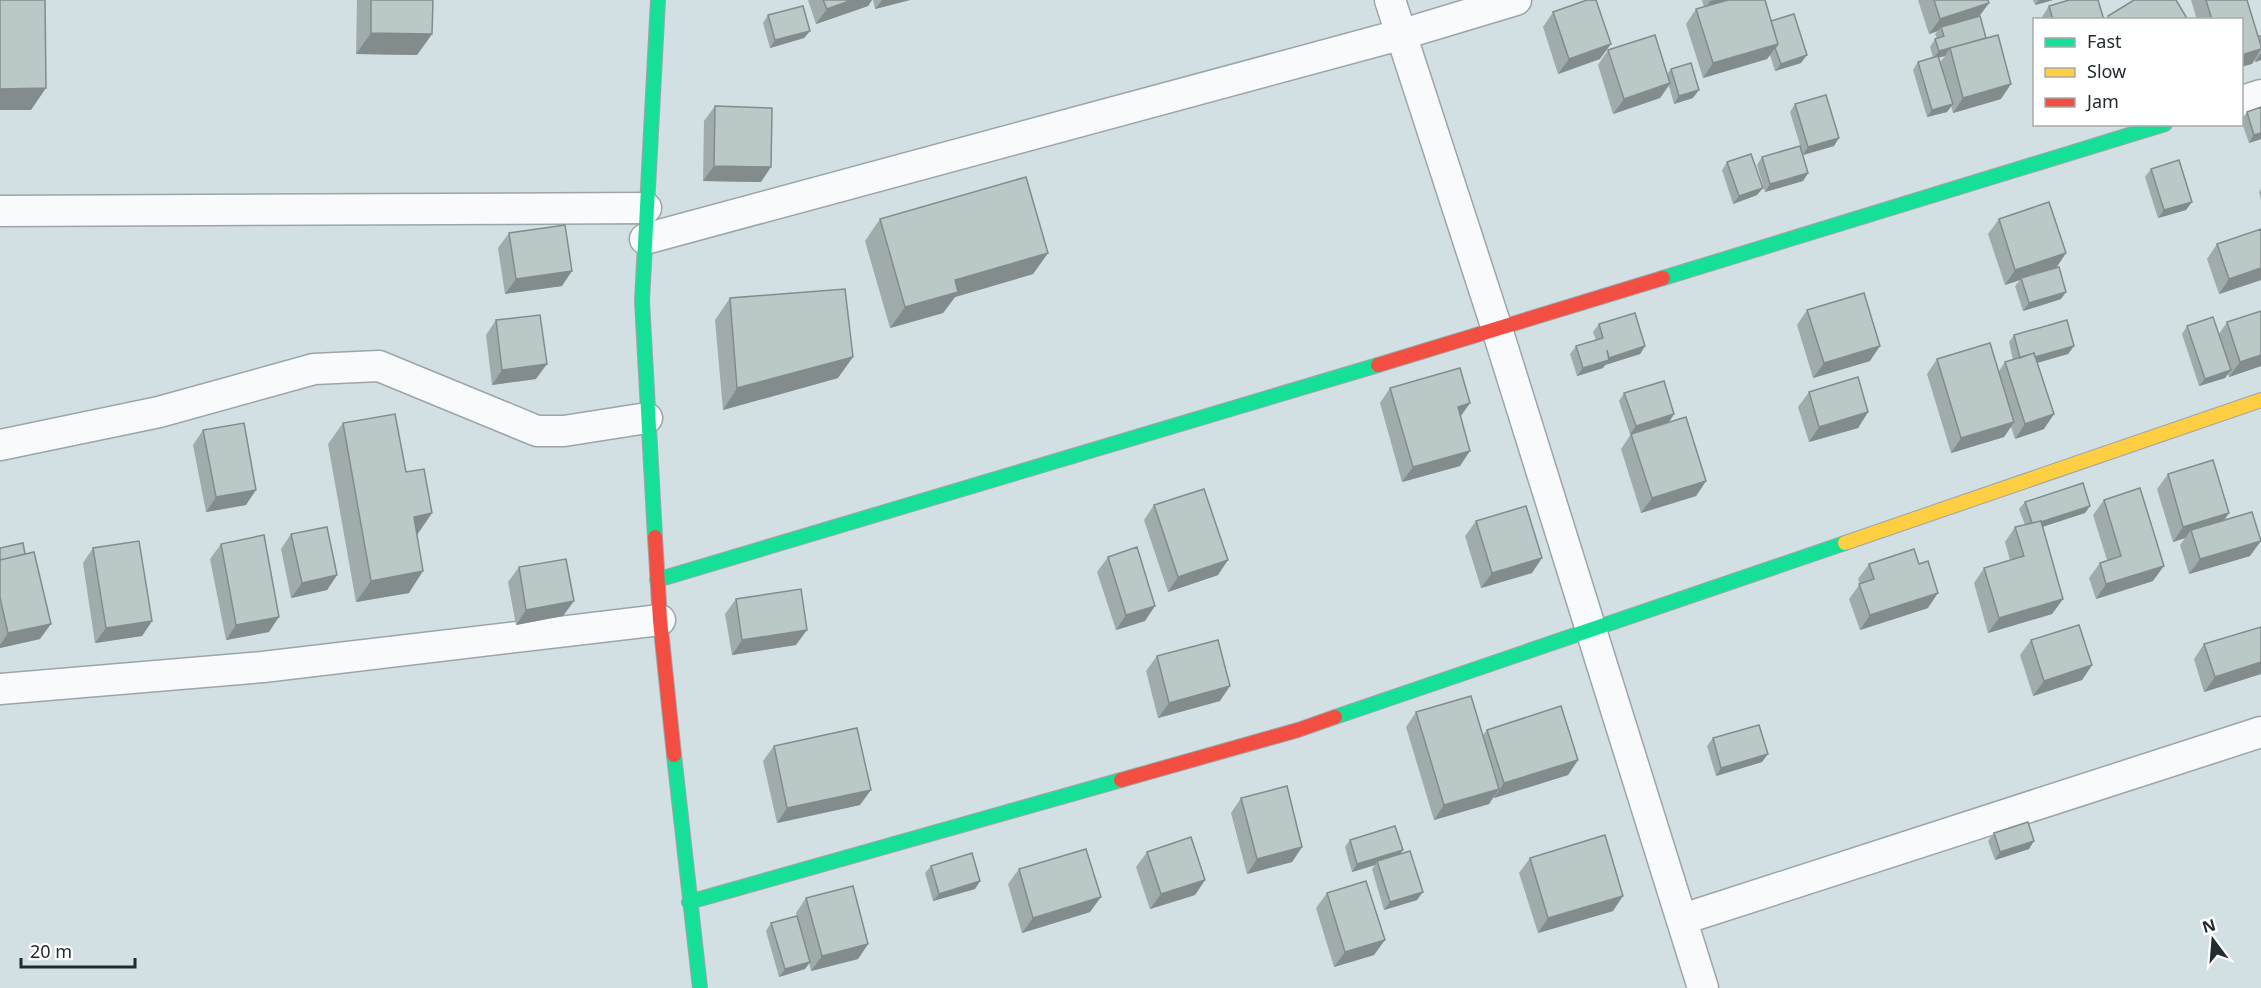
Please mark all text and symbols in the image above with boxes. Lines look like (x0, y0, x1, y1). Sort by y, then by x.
legend (2033, 18, 2243, 126)
text: Fast (2087, 29, 2122, 53)
text: Slow (2087, 59, 2126, 83)
text: Jam (2085, 89, 2119, 113)
north arrow (2183, 910, 2243, 970)
text: N (2200, 913, 2218, 938)
scale bar (21, 931, 135, 969)
text: 20 m (30, 939, 72, 963)

